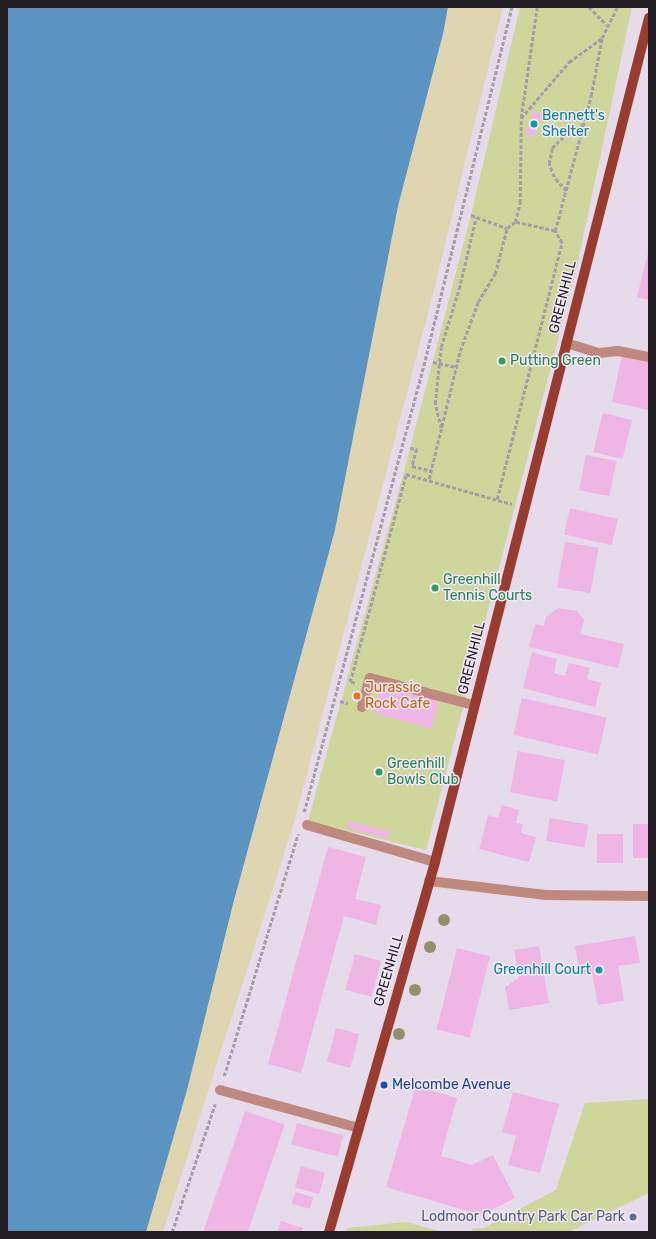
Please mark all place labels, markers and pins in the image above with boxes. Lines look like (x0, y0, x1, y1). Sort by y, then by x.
place label: Bennett's Shelter (542, 108, 605, 140)
marker: Bennett's Shelter (529, 119, 539, 129)
place label: Putting Green (510, 353, 601, 369)
marker: Putting Green (497, 356, 507, 366)
place label: Greenhill Tennis Courts (443, 572, 532, 604)
marker: Greenhill Tennis Courts (430, 583, 440, 593)
place label: Jurassic Rock Cafe (365, 680, 431, 712)
marker: Jurassic Rock Cafe (352, 691, 362, 701)
place label: Greenhill Bowls Club (387, 756, 459, 788)
marker: Greenhill Bowls Club (374, 767, 384, 777)
place label: Greenhill Court (493, 962, 591, 978)
marker: Greenhill Court (594, 965, 604, 975)
place label: Melcombe Avenue (392, 1077, 511, 1093)
marker: Melcombe Avenue (379, 1080, 389, 1090)
place label: Lodmoor Country Park Car Park (420, 1209, 625, 1225)
marker: Lodmoor Country Park Car Park (628, 1212, 638, 1222)

